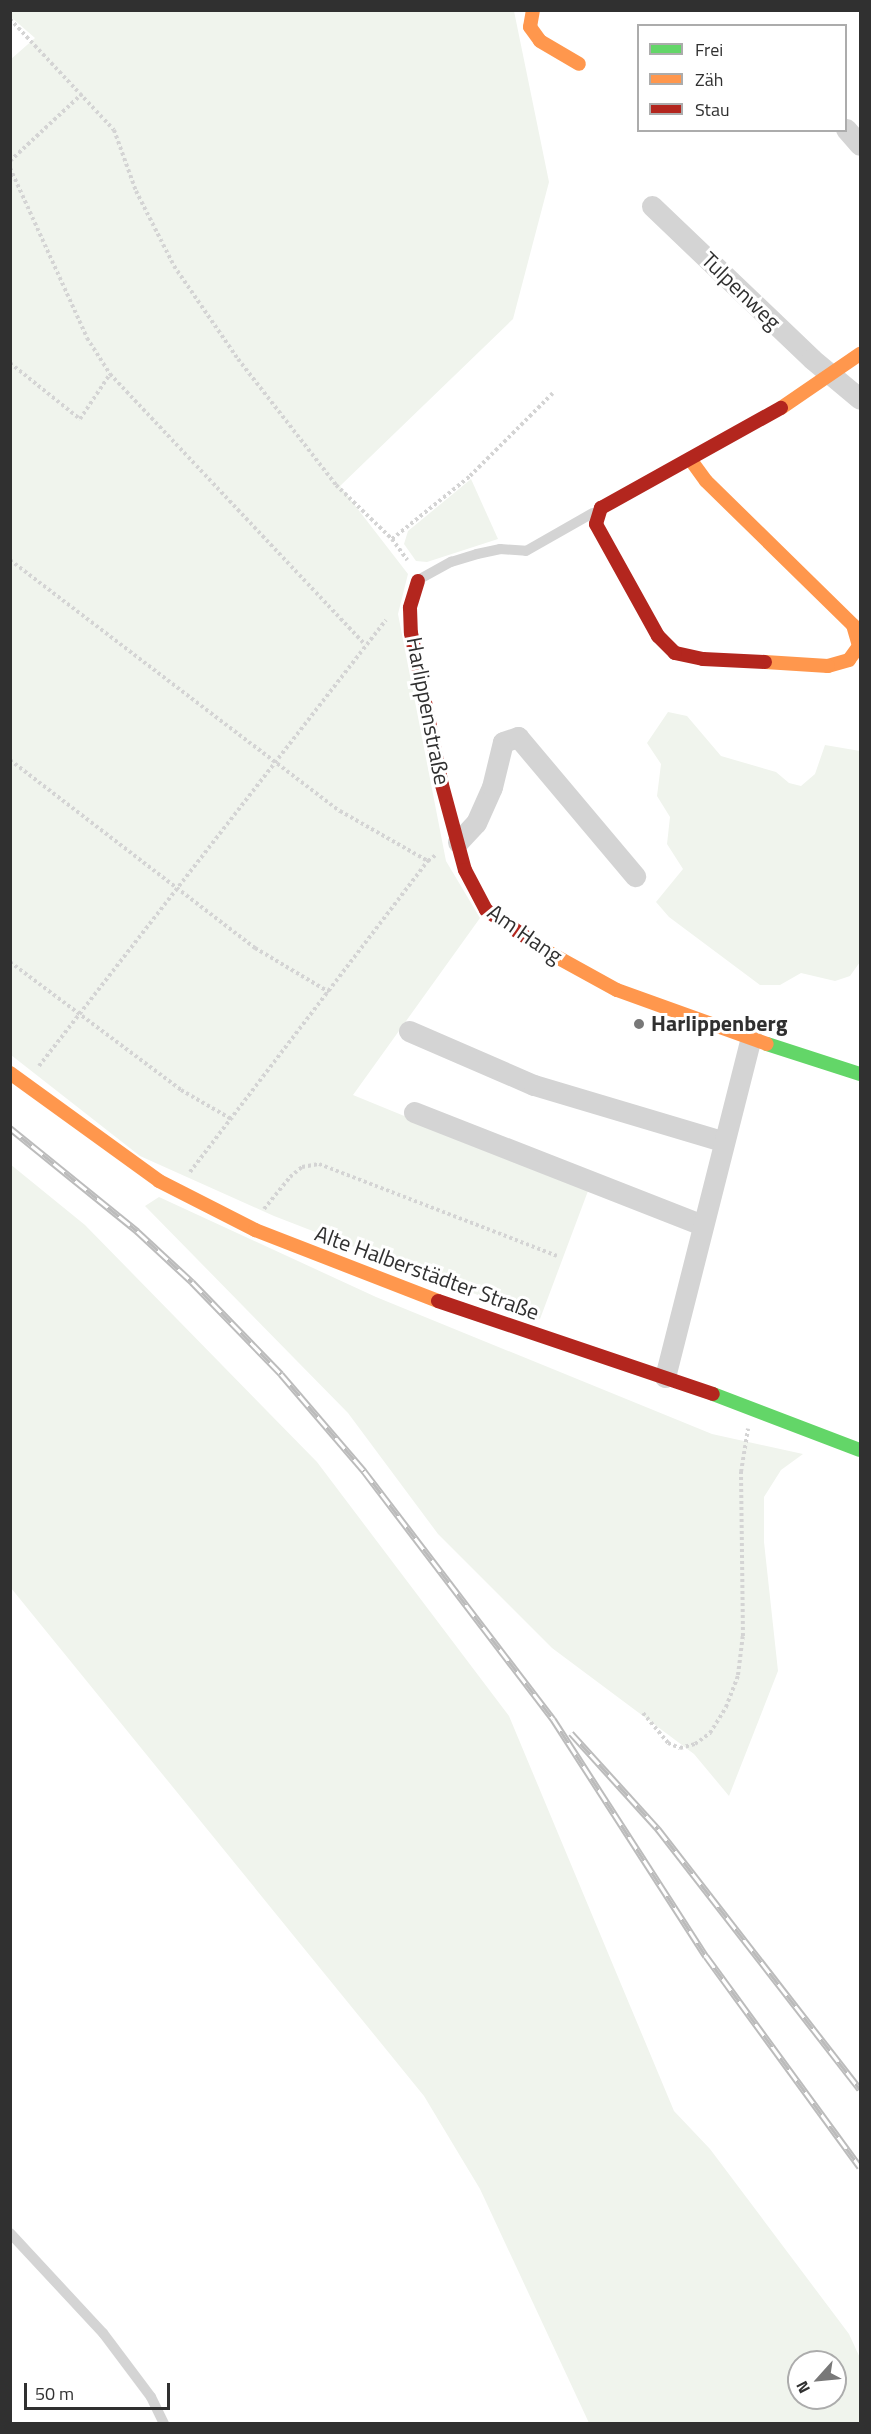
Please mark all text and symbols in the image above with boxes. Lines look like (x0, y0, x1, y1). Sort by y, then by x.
legend (637, 24, 847, 132)
text: Frei (695, 36, 723, 63)
text: Zäh (695, 66, 723, 93)
text: Stau (695, 96, 730, 123)
street label: Tulpenweg (696, 247, 786, 335)
street label: Harlippenstraße (401, 635, 455, 787)
street label: Am Hang (482, 899, 568, 969)
place label: Harlippenberg (651, 1011, 787, 1037)
marker: Harlippenberg (632, 1017, 646, 1031)
street label: Alte Halberstädter Straße (311, 1220, 543, 1326)
north arrow (787, 2350, 847, 2410)
scale bar (27, 2371, 172, 2409)
text: N (790, 2377, 816, 2398)
text: 50 m (35, 2380, 74, 2407)

